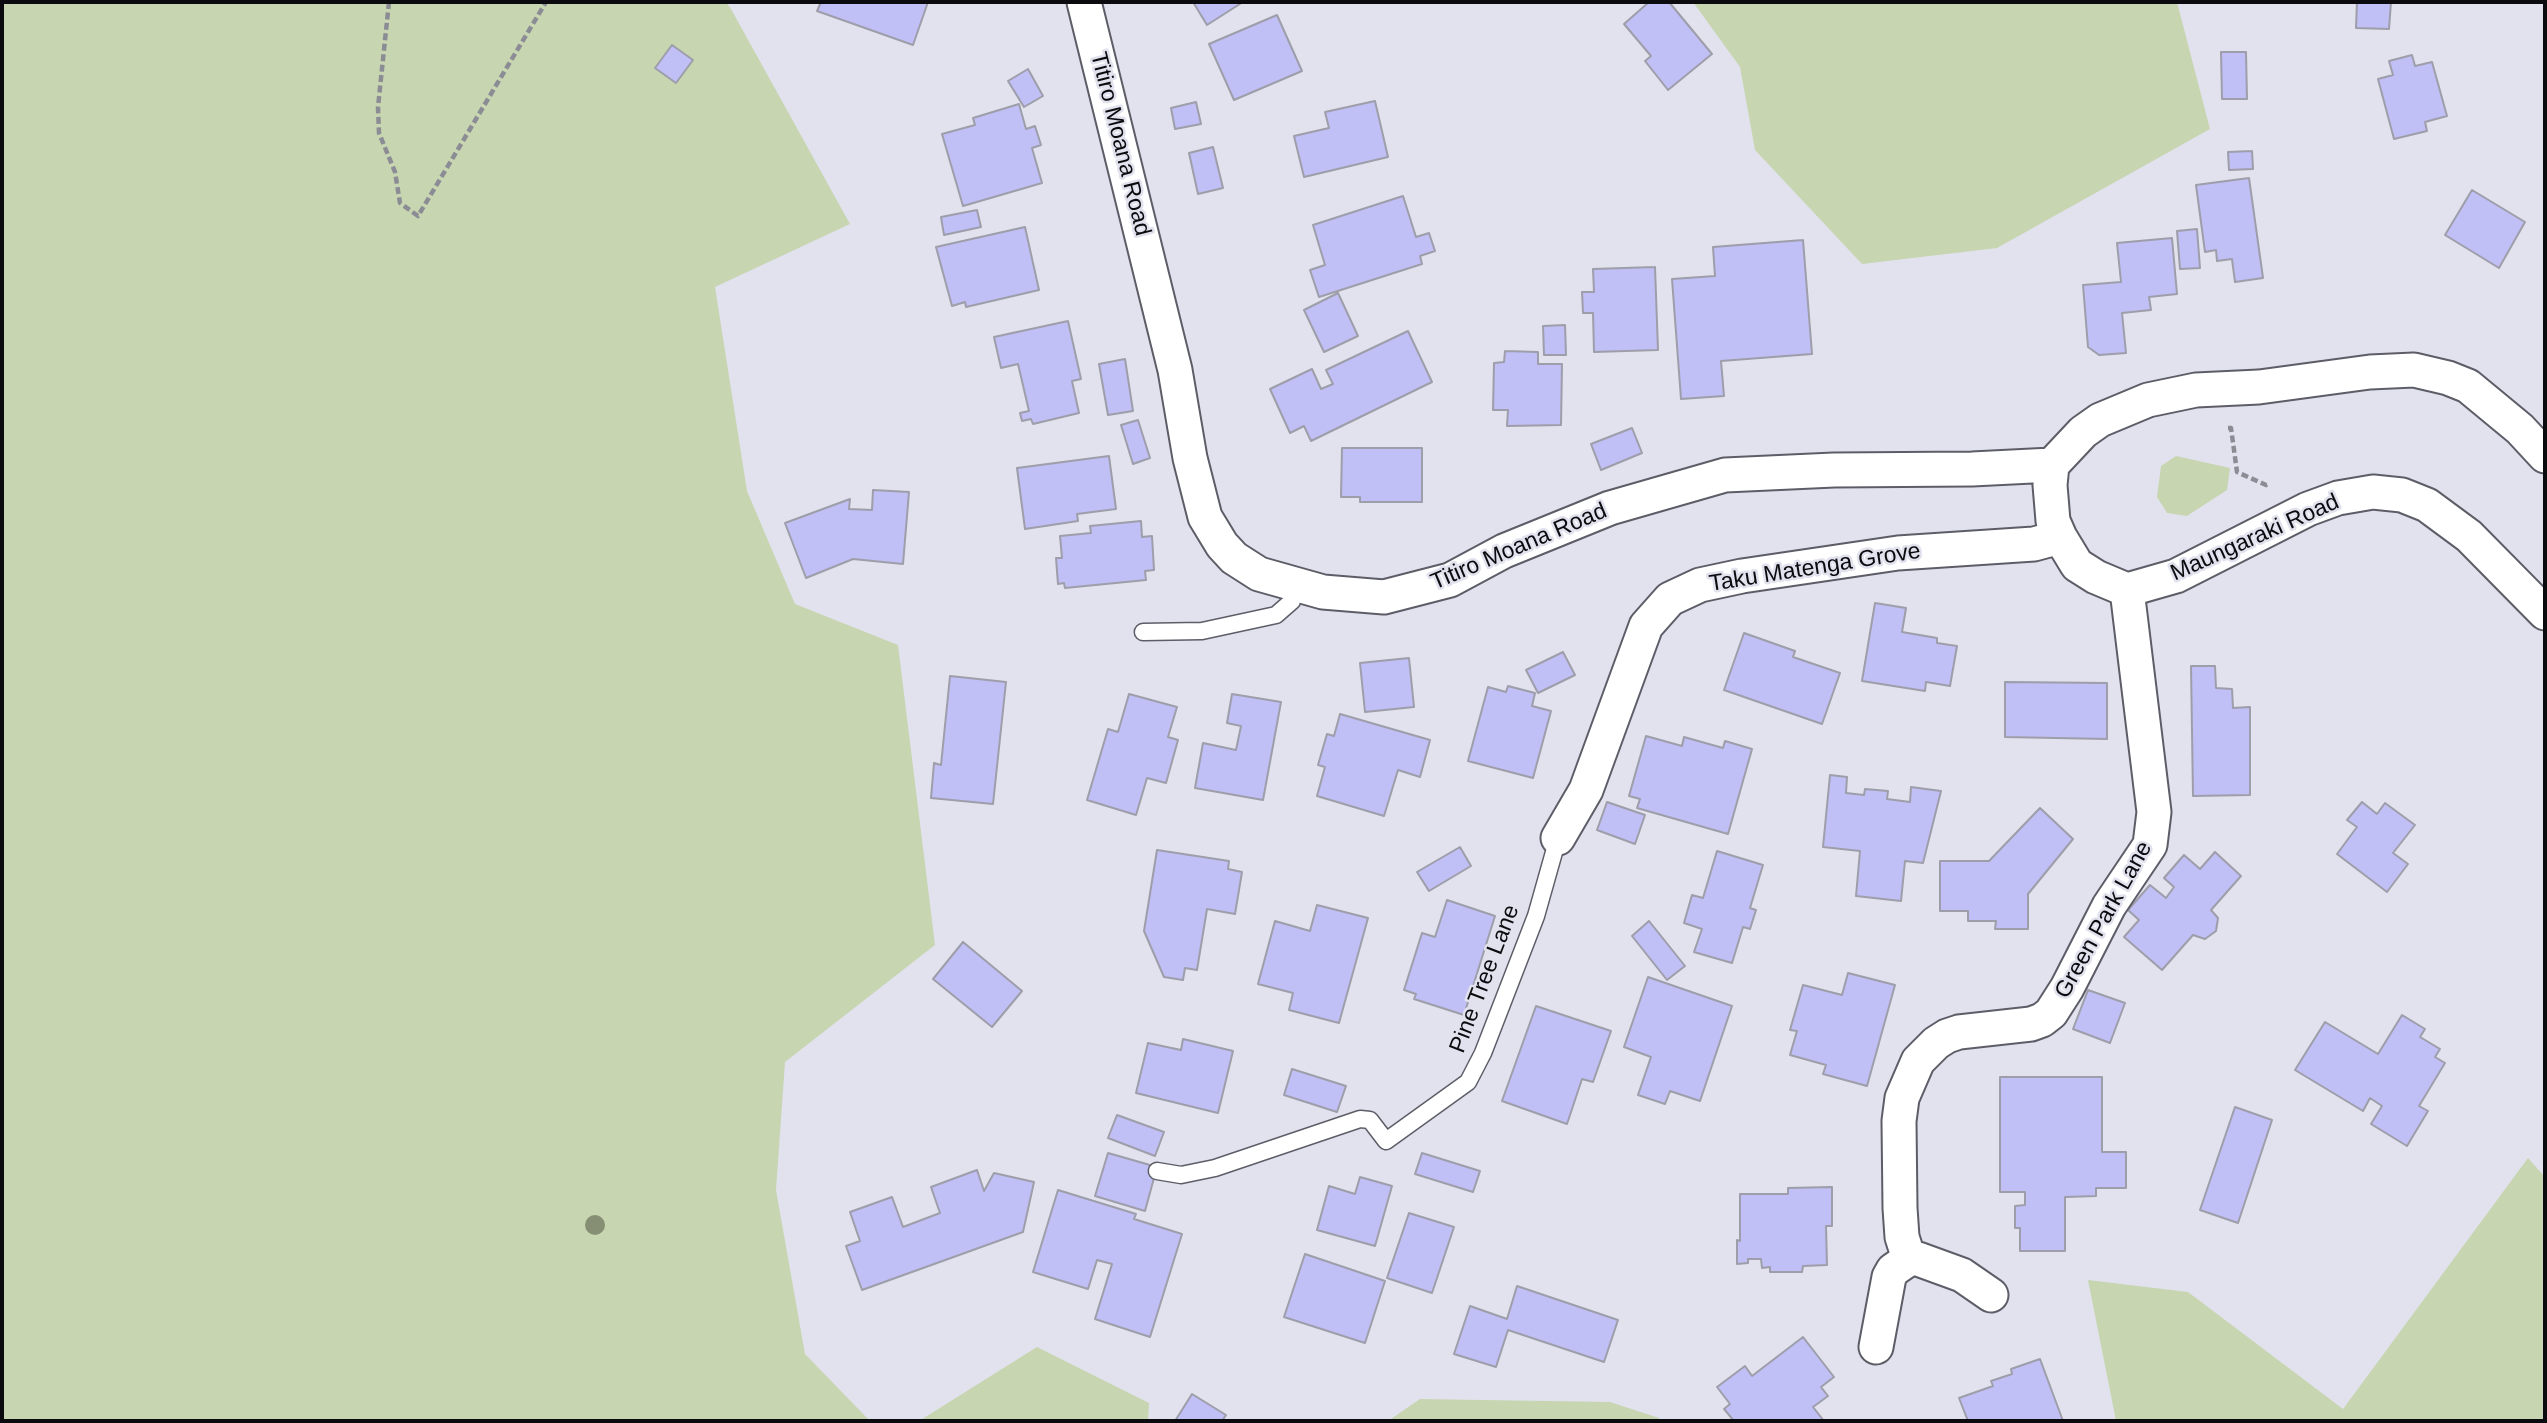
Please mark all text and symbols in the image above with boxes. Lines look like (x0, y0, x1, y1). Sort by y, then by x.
street label: Titiro Moana Road (1084, 49, 1156, 239)
street label: Maungaraki Road (2166, 488, 2344, 588)
street label: Titiro Moana Road (1427, 498, 1611, 596)
street label: Taku Matenga Grove (1707, 538, 1923, 598)
street label: Green Park Lane (2049, 837, 2159, 1003)
street label: Pine Tree Lane (1444, 901, 1526, 1057)

